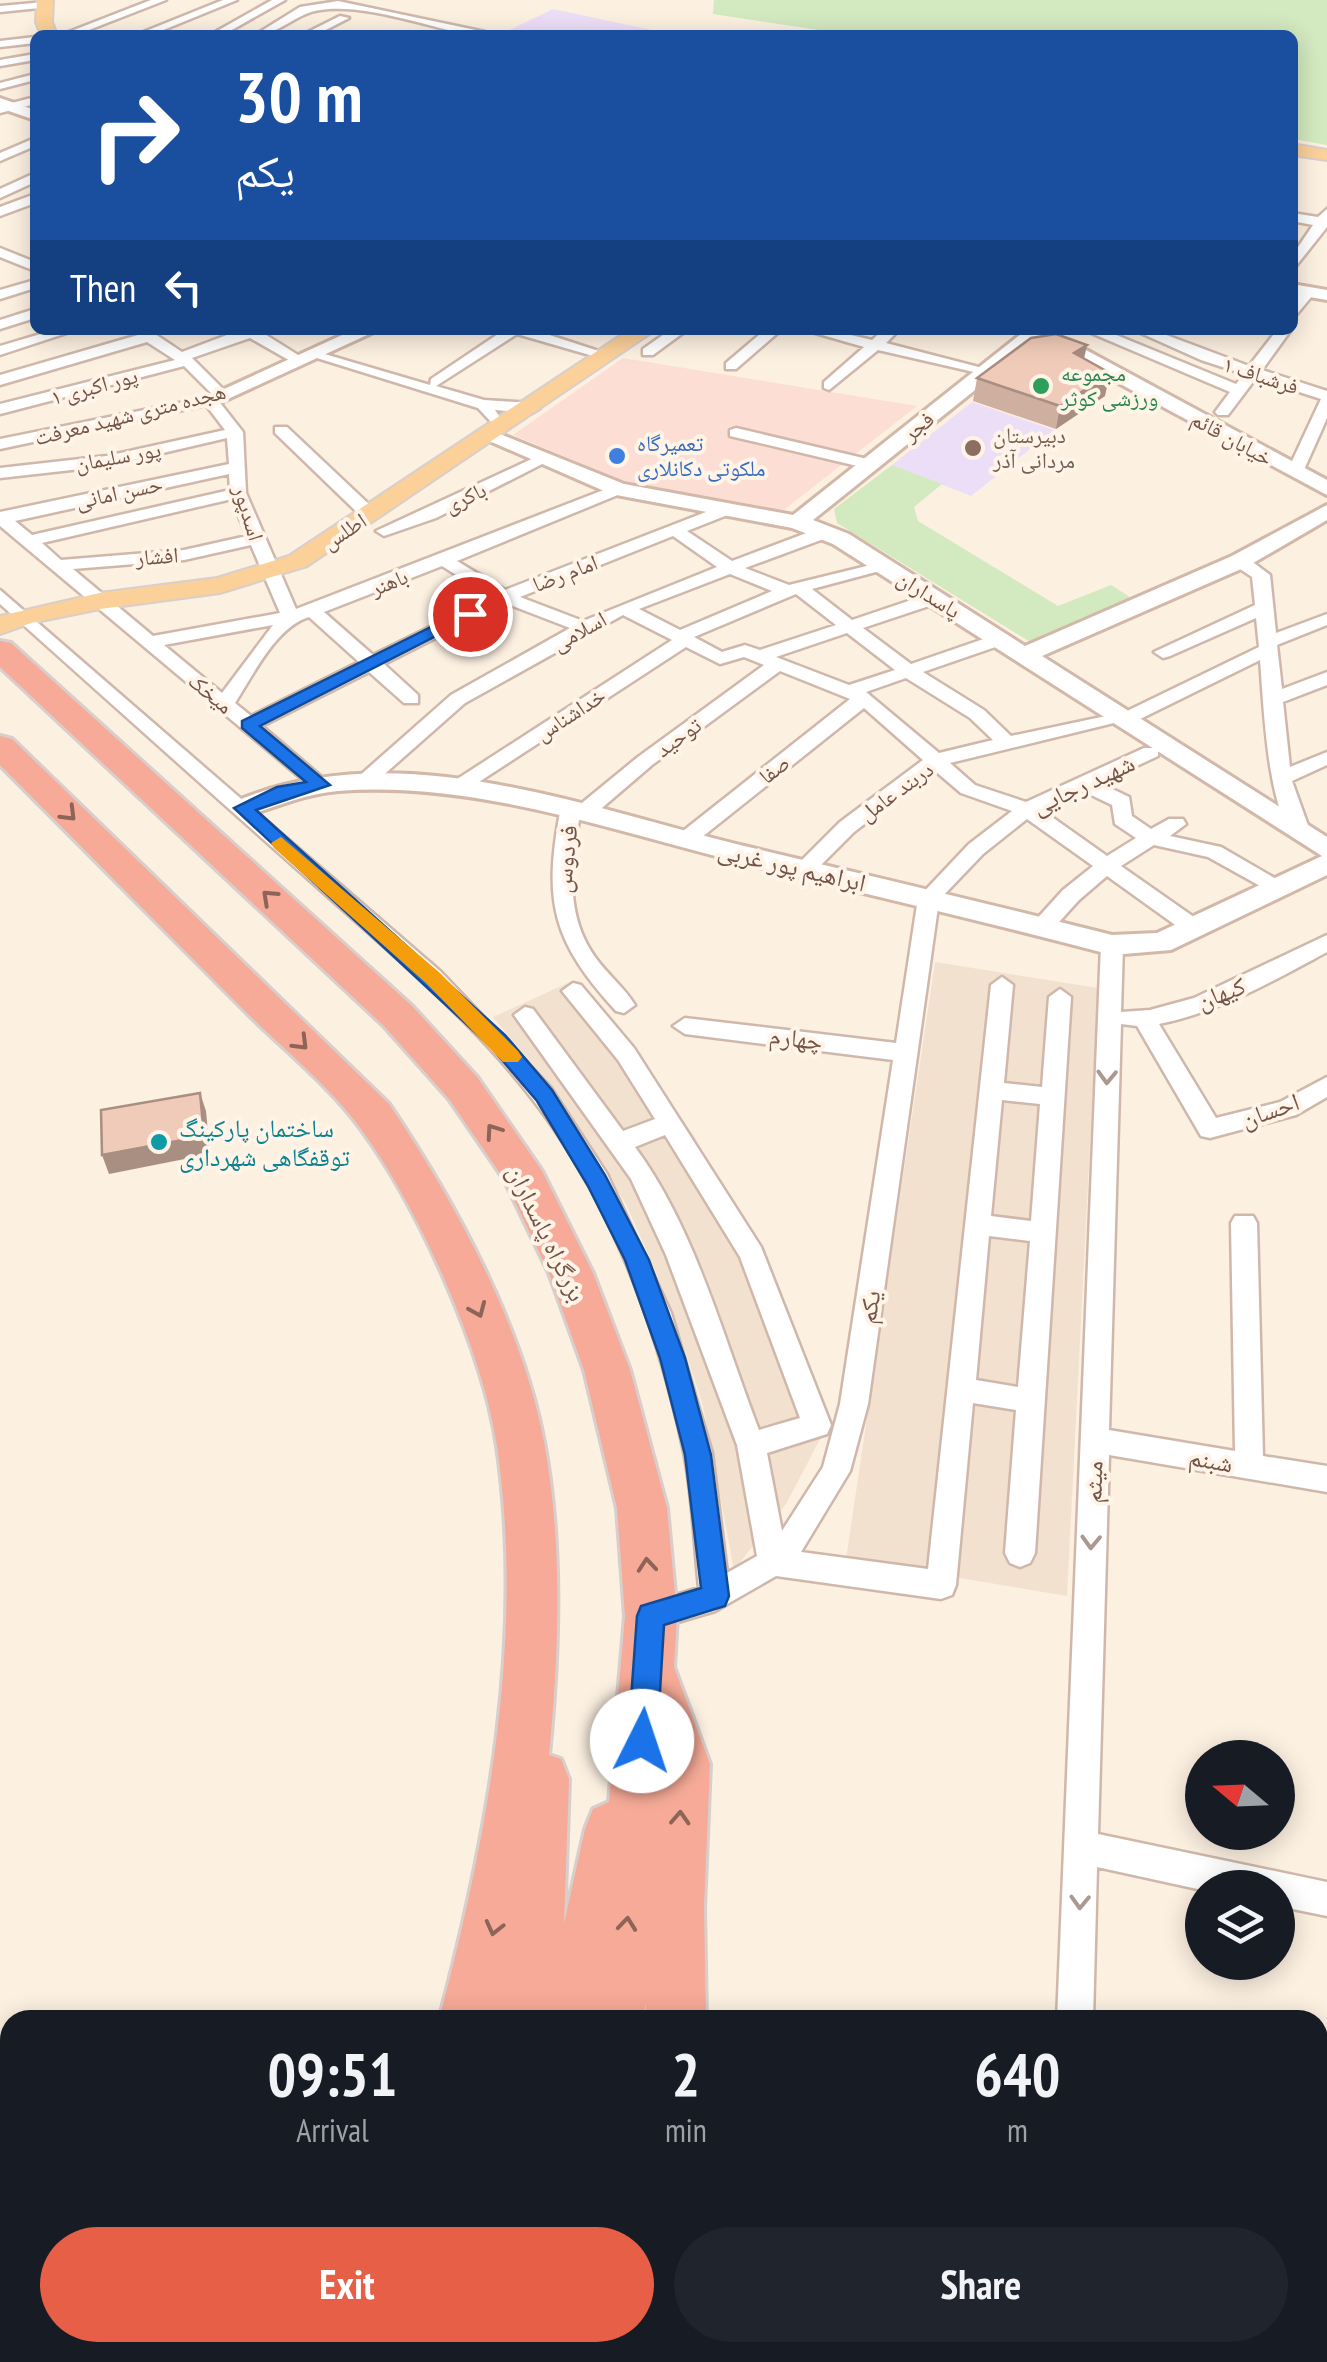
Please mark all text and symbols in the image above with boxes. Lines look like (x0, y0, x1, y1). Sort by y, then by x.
text: 30 m (235, 51, 363, 141)
icon: right (70, 70, 200, 200)
text: یکم (235, 141, 295, 199)
icon: left (156, 260, 211, 315)
text: Then (70, 263, 136, 312)
street label: فرشباف ۱ (1220, 350, 1302, 400)
place label: مجموعه ورزشی کوثر (1060, 359, 1158, 412)
street label: پور اکبری ۱ (47, 361, 141, 411)
marker: مجموعه ورزشی کوثر (1030, 375, 1052, 397)
street label: هجده متری شهید معرفت (31, 377, 229, 451)
street label: خیابان قائم (1186, 404, 1278, 473)
street label: فجر (896, 405, 940, 448)
place label: دبیرستان مردانی آذر (992, 421, 1075, 474)
place label: تعمیرگاه ملکوتی دکانلاری (637, 429, 766, 482)
street label: پور سلیمان (73, 435, 163, 477)
marker: دبیرستان مردانی آذر (962, 437, 984, 459)
marker: تعمیرگاه ملکوتی دکانلاری (606, 445, 628, 467)
street label: حسن امانی (73, 469, 165, 515)
street label: باکری (439, 475, 491, 519)
street label: اسدپور (227, 481, 271, 544)
street label: اطلس (316, 506, 372, 556)
street label: افشار (134, 541, 179, 572)
street label: امام رضا (528, 548, 602, 599)
street label: باهنر (365, 562, 412, 602)
street label: پاسداران (892, 564, 966, 625)
pin (428, 572, 513, 657)
icon: arrive (443, 587, 498, 642)
street label: اسلامی (547, 605, 611, 657)
street label: میخک (183, 666, 239, 720)
street label: خداشناس (529, 681, 611, 747)
street label: توحید (649, 711, 707, 763)
street label: شهید رجایی (1026, 746, 1140, 822)
street label: صفا (753, 748, 795, 790)
street label: دربند عامل (853, 755, 939, 827)
one-way arrow (58, 803, 76, 821)
street label: فردوس (546, 824, 584, 894)
street label: ابراهیم پور غربی (715, 833, 869, 900)
one-way arrow (262, 891, 281, 909)
street label: کیهان (1192, 969, 1250, 1017)
street label: چهارم (767, 1019, 825, 1058)
one-way arrow (289, 1031, 307, 1049)
one-way arrow (1097, 1070, 1118, 1086)
street label: احسان (1237, 1085, 1303, 1135)
place label: ساختمان پارکینگ توقفگاهی شهرداری (179, 1112, 350, 1173)
one-way arrow (487, 1124, 505, 1142)
marker: ساختمان پارکینگ توقفگاهی شهرداری (148, 1131, 170, 1153)
street label: بزرگراه پاسداران (500, 1159, 594, 1307)
street label: یکم (851, 1288, 888, 1326)
one-way arrow (467, 1300, 487, 1318)
street label: شبنم (1186, 1440, 1236, 1481)
street label: میثم (1076, 1460, 1111, 1504)
one-way arrow (1081, 1535, 1102, 1551)
one-way arrow (636, 1556, 658, 1572)
position arrow (590, 1689, 694, 1793)
north arrow (1185, 1740, 1295, 1850)
map controls (1185, 1740, 1295, 1980)
one-way arrow (669, 1809, 690, 1825)
button: layers (1185, 1870, 1295, 1980)
one-way arrow (1069, 1894, 1090, 1910)
one-way arrow (616, 1915, 637, 1931)
one-way arrow (485, 1919, 506, 1936)
text: 09:51 (268, 2035, 397, 2113)
text: 2 (672, 2035, 700, 2113)
text: 640 (974, 2035, 1060, 2113)
text: Arrival (296, 2109, 369, 2151)
text: min (665, 2109, 707, 2151)
text: m (1007, 2109, 1028, 2151)
button: Exit (40, 2227, 654, 2342)
button: Share (674, 2227, 1288, 2342)

